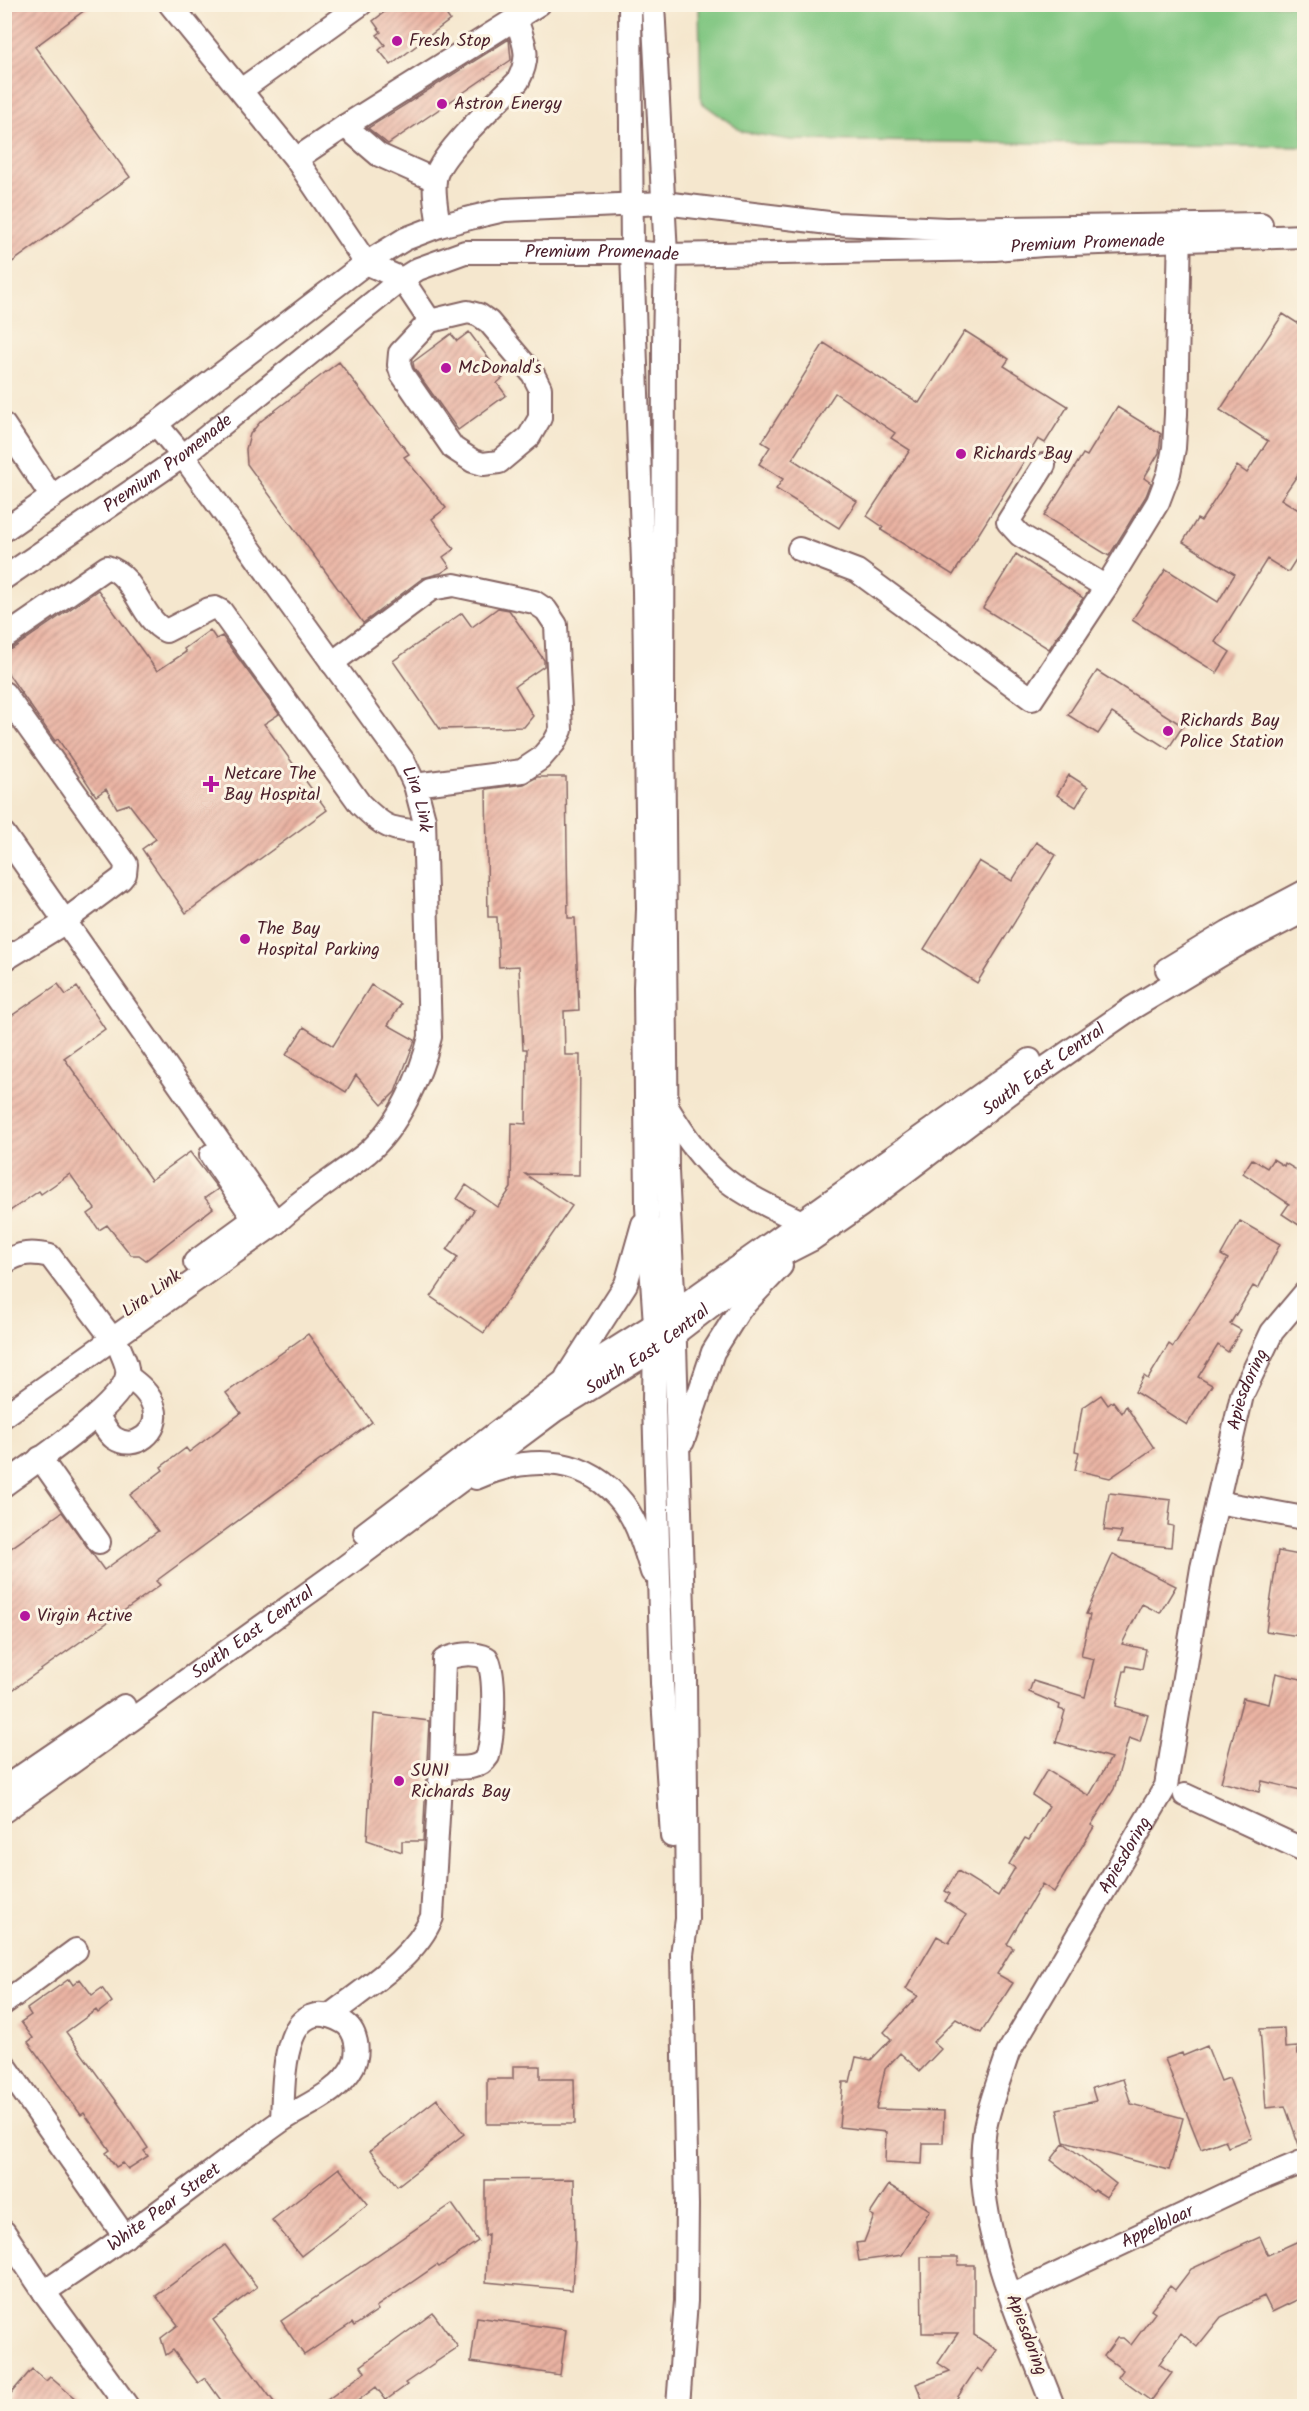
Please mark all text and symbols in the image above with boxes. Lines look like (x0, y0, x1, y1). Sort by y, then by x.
place label: Fresh Stop (409, 27, 491, 56)
marker: Fresh Stop (390, 34, 404, 48)
place label: Astron Energy (454, 90, 562, 119)
marker: Astron Energy (435, 97, 449, 111)
street label: Premium Promenade (1009, 226, 1165, 262)
street label: Premium Promenade (525, 238, 679, 270)
place label: McDonald's (458, 354, 542, 383)
marker: McDonald's (439, 361, 453, 375)
street label: Premium Promenade (97, 407, 239, 521)
place label: Richards Bay (973, 440, 1073, 469)
marker: Richards Bay (954, 447, 968, 461)
place label: Richards Bay Police Station (1180, 707, 1284, 757)
marker: Richards Bay Police Station (1161, 724, 1175, 738)
place label: Netcare The Bay Hospital (224, 760, 321, 810)
street label: Lira Link (393, 761, 439, 833)
marker: Netcare The Bay Hospital (202, 775, 220, 793)
place label: The Bay Hospital Parking (257, 915, 380, 965)
marker: The Bay Hospital Parking (238, 932, 252, 946)
street label: South East Central (976, 1016, 1112, 1124)
street label: Lira Link (116, 1262, 188, 1326)
street label: South East Central (580, 1297, 717, 1403)
street label: Apiesdoring (1220, 1344, 1276, 1433)
street label: South East Central (185, 1578, 321, 1687)
place label: Virgin Active (37, 1602, 132, 1631)
marker: Virgin Active (18, 1609, 32, 1623)
place label: SUN1 Richards Bay (411, 1757, 511, 1807)
marker: SUN1 Richards Bay (392, 1774, 406, 1788)
street label: Apiesdoring (1091, 1811, 1159, 1899)
street label: White Pear Street (101, 2155, 228, 2259)
street label: Appelblaar (1116, 2197, 1200, 2256)
street label: Apiesdoring (997, 2290, 1055, 2380)

